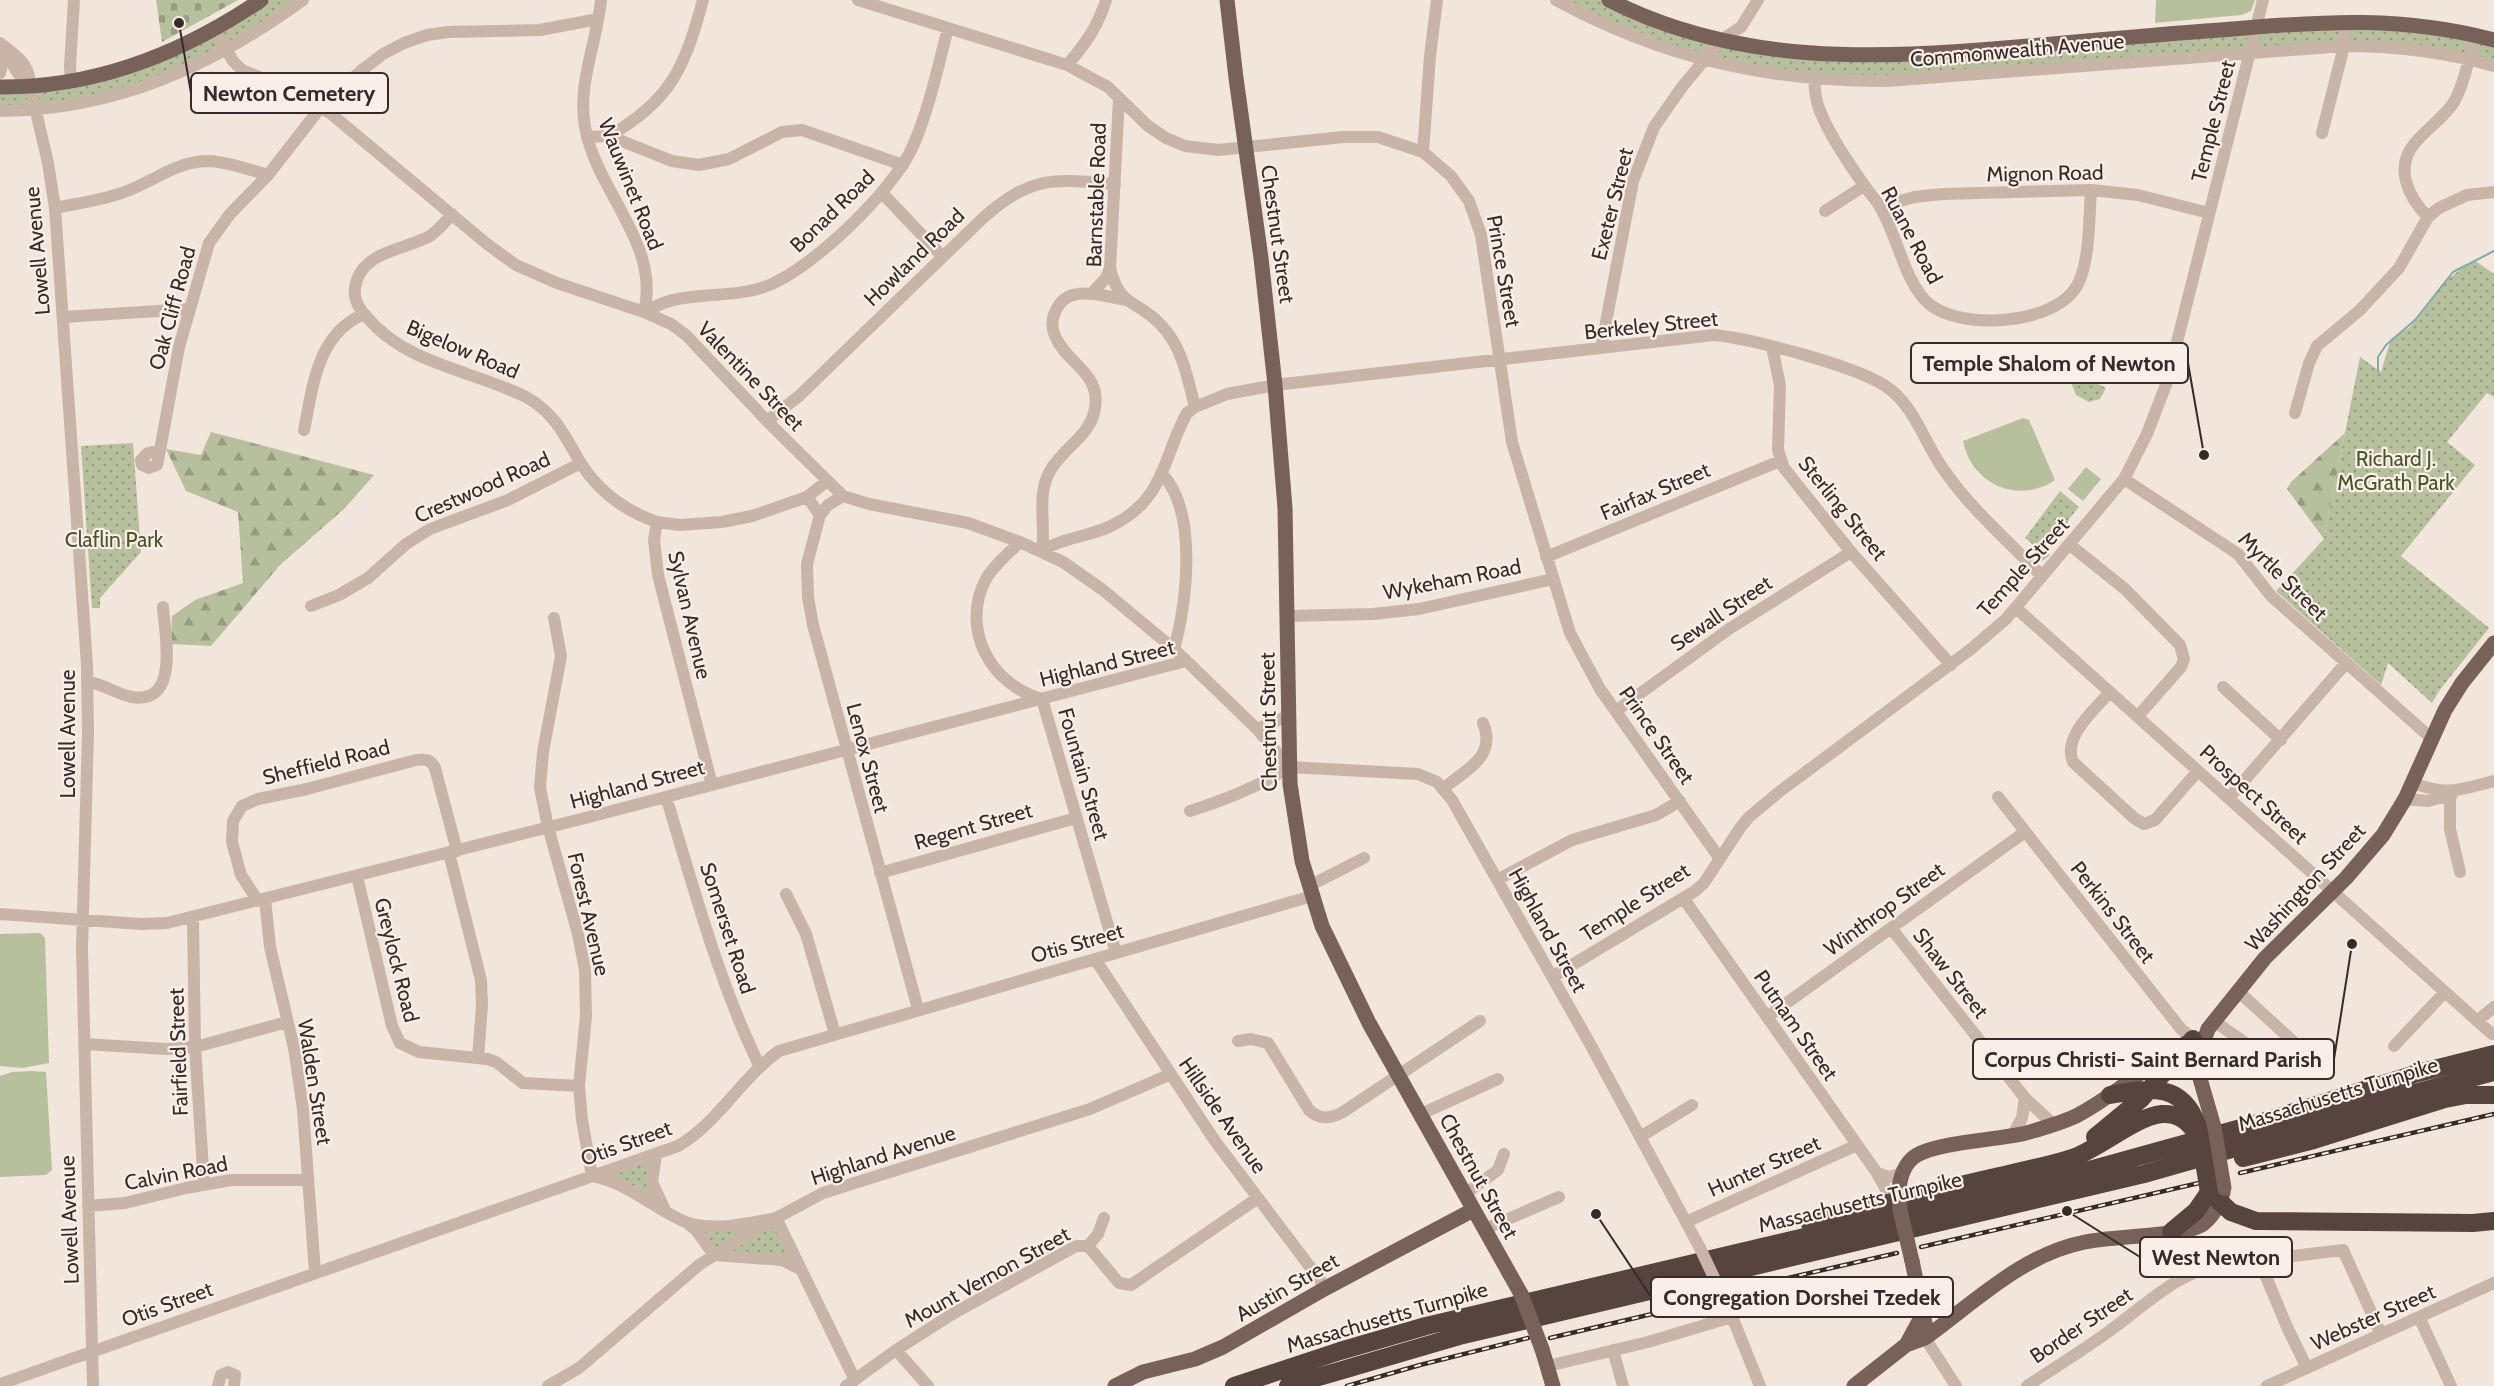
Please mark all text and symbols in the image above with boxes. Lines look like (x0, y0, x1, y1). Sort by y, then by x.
street label: Commonwealth Avenue (1909, 28, 2125, 72)
street label: Temple Street (2186, 57, 2240, 185)
callout: Newton Cemetery (191, 73, 388, 113)
text: Newton Cemetery (203, 80, 376, 107)
street label: Wauwinet Road (593, 115, 669, 253)
street label: Barnstable Road (1081, 122, 1111, 268)
street label: Exeter Street (1586, 145, 1638, 263)
street label: Mignon Road (1986, 159, 2104, 187)
street label: Chestnut Street (1256, 163, 1300, 305)
street label: Bonad Road (785, 165, 879, 257)
street label: Ruane Road (1876, 182, 1948, 288)
street label: Lowell Avenue (19, 185, 55, 316)
street label: Howland Road (859, 203, 969, 311)
street label: Prince Street (1482, 213, 1526, 329)
street label: Oak Cliff Road (144, 244, 200, 372)
street label: Berkeley Street (1583, 306, 1719, 344)
street label: Bigelow Road (403, 314, 523, 384)
street label: Valentine Street (693, 316, 809, 436)
callout: Temple Shalom of Newton (1911, 343, 2188, 383)
text: Temple Shalom of Newton (1922, 350, 2176, 377)
street label: Crestwood Road (410, 446, 554, 528)
park label: Richard J. McGrath Park (2337, 446, 2455, 495)
street label: Sterling Street (1793, 451, 1893, 565)
street label: Fairfax Street (1596, 457, 1714, 525)
street label: Temple Street (1972, 512, 2074, 622)
street label: Myrtle Street (2233, 526, 2333, 626)
park label: Claflin Park (65, 527, 164, 552)
street label: Sylvan Avenue (663, 549, 717, 682)
street label: Wykeham Road (1381, 553, 1523, 605)
street label: Sewall Street (1666, 570, 1776, 656)
street label: Highland Street (1037, 634, 1177, 692)
street label: Chestnut Street (1254, 652, 1282, 792)
street label: Lowell Avenue (55, 669, 80, 798)
street label: Prince Street (1614, 681, 1700, 789)
street label: Lenox Street (841, 700, 895, 816)
street label: Fountain Street (1053, 705, 1115, 843)
street label: Sheffield Road (260, 734, 392, 790)
street label: Prospect Street (2195, 739, 2313, 849)
street label: Highland Street (567, 754, 707, 814)
street label: Regent Street (911, 797, 1035, 855)
street label: Washington Street (2240, 818, 2370, 956)
street label: Forest Avenue (563, 850, 615, 978)
street label: Perkins Street (2066, 856, 2160, 968)
street label: Winthrop Street (1819, 857, 1949, 961)
street label: Temple Street (1576, 858, 1694, 946)
street label: Somerset Road (695, 859, 761, 997)
street label: Highland Street (1504, 864, 1592, 996)
street label: Greylock Road (369, 895, 425, 1025)
street label: Otis Street (1028, 918, 1126, 968)
street label: Shaw Street (1908, 923, 1994, 1023)
street label: Putnam Street (1749, 965, 1843, 1085)
street label: Fairfield Street (163, 987, 193, 1117)
street label: Walden Street (293, 1017, 337, 1147)
callout: Corpus Christi- Saint Bernard Parish (1973, 1039, 2334, 1079)
text: Corpus Christi- Saint Bernard Parish (1984, 1046, 2322, 1073)
street label: Hillside Avenue (1174, 1052, 1272, 1178)
street label: Massachusetts Turnpike (2235, 1052, 2441, 1136)
street label: Chestnut Street (1434, 1109, 1524, 1243)
street label: Otis Street (577, 1115, 675, 1171)
street label: Highland Avenue (807, 1120, 959, 1190)
street label: Hunter Street (1704, 1130, 1824, 1202)
street label: Calvin Road (122, 1151, 230, 1195)
street label: Lowell Avenue (54, 1155, 84, 1285)
street label: Massachusetts Turnpike (1756, 1166, 1964, 1238)
street label: Mount Vernon Street (900, 1221, 1074, 1333)
callout: West Newton (2140, 1237, 2292, 1277)
text: West Newton (2152, 1244, 2280, 1271)
street label: Austin Street (1231, 1248, 1343, 1326)
street label: Otis Street (118, 1276, 216, 1332)
street label: Massachusetts Turnpike (1284, 1276, 1491, 1358)
callout: Congregation Dorshei Tzedek (1651, 1277, 1953, 1317)
street label: Webster Street (2307, 1278, 2439, 1356)
street label: Border Street (2025, 1282, 2137, 1368)
text: Congregation Dorshei Tzedek (1663, 1284, 1941, 1311)

